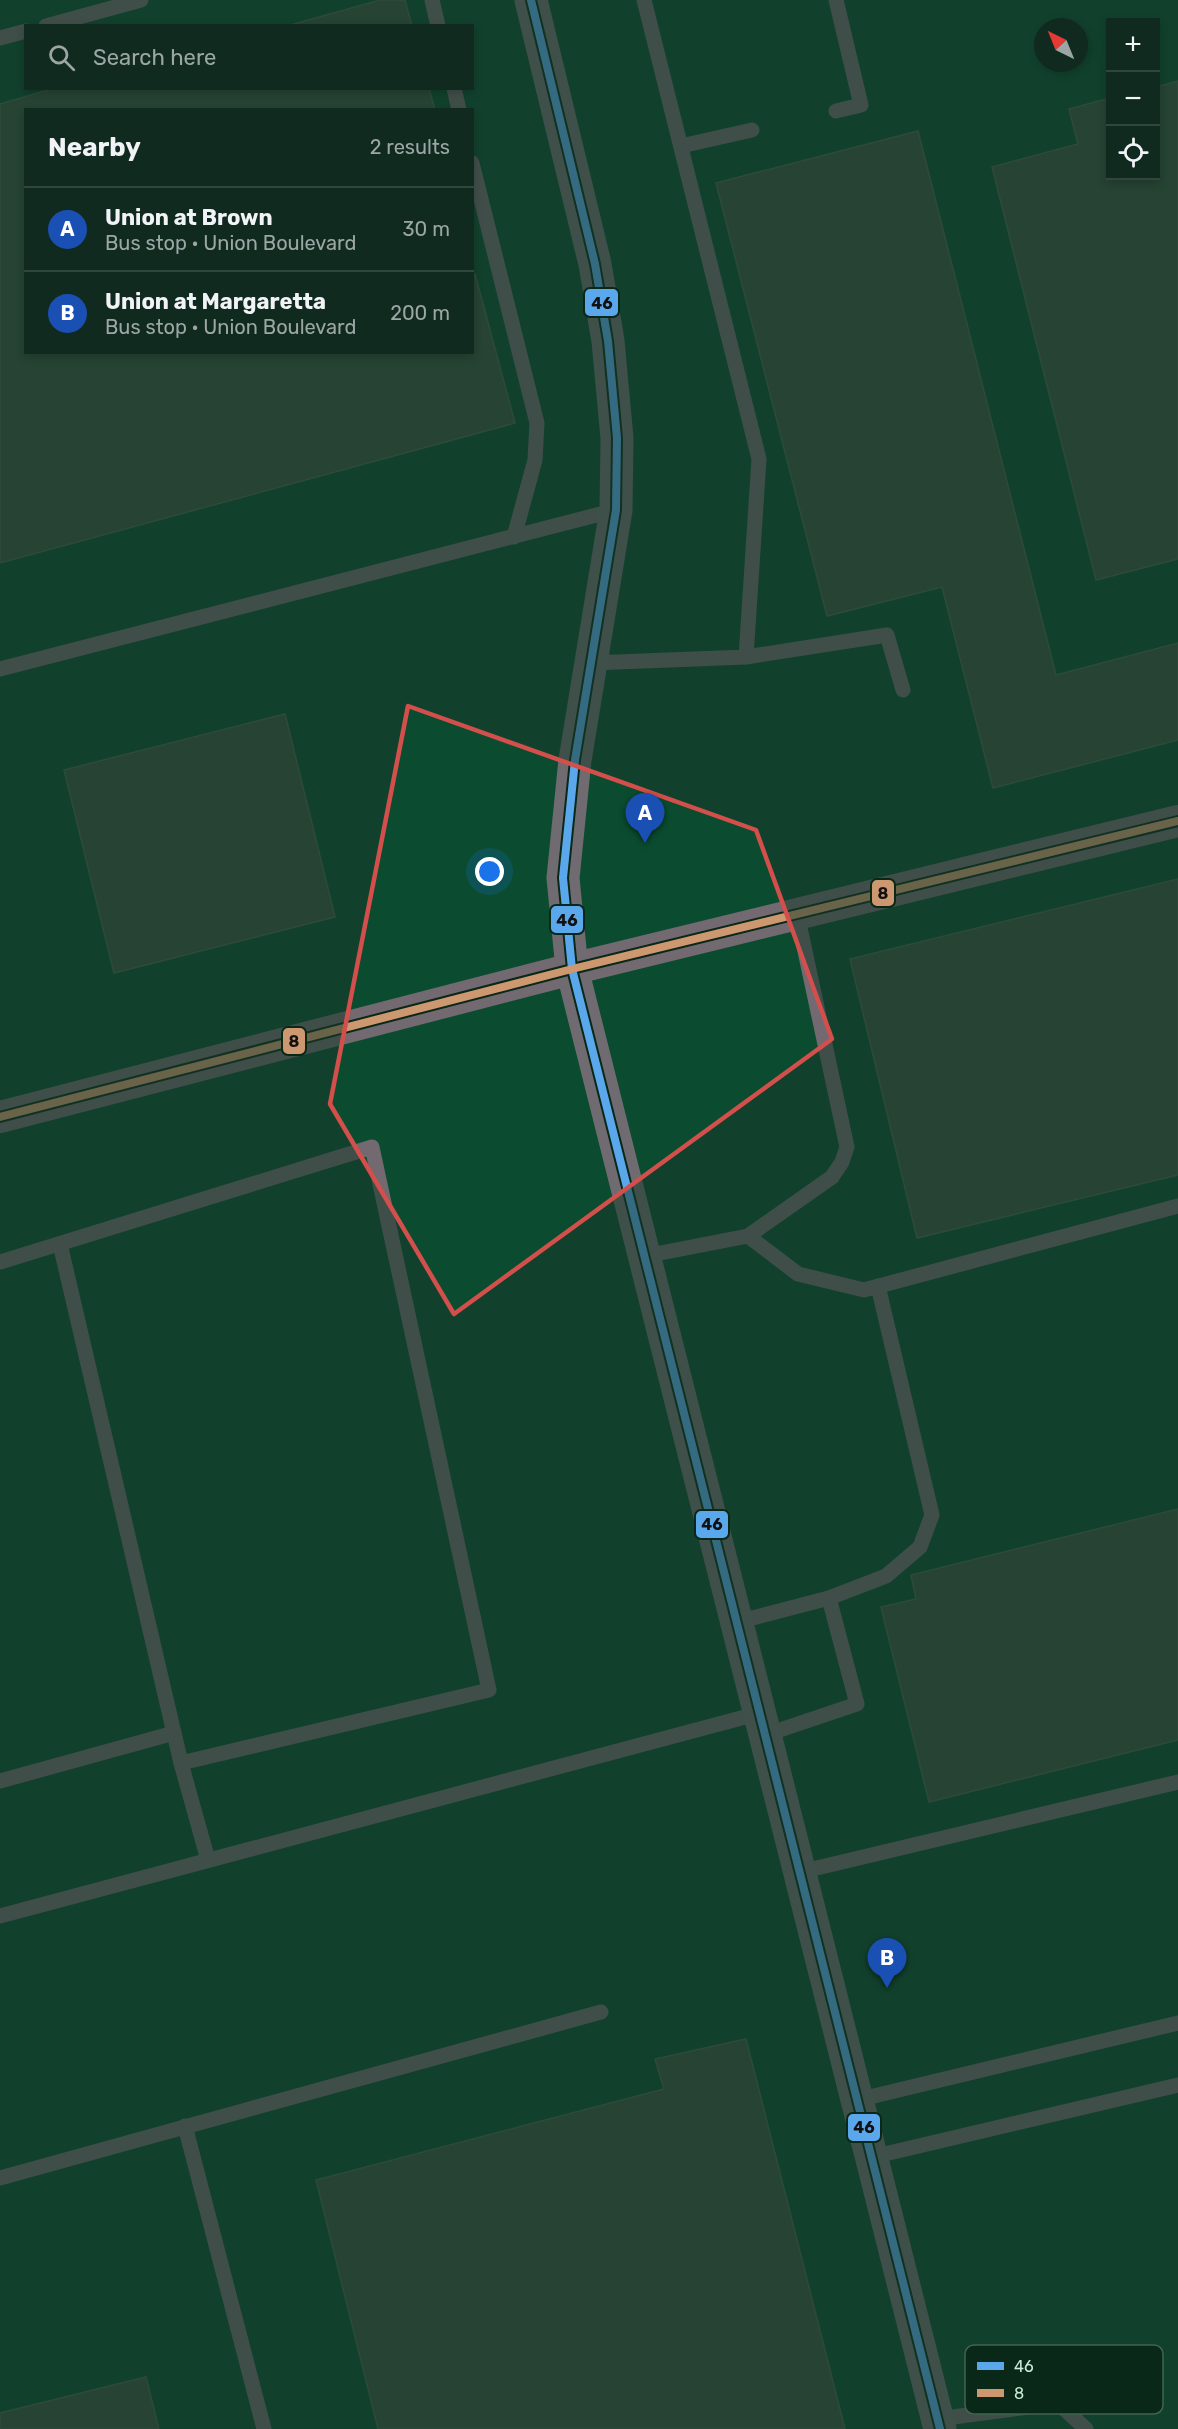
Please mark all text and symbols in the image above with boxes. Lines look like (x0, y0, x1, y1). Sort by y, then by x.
north arrow (1034, 18, 1088, 72)
map controls (1106, 18, 1160, 180)
button: + (1106, 18, 1160, 72)
search box (24, 24, 474, 90)
icon: search (45, 41, 78, 74)
text: Search here (93, 44, 216, 71)
button: − (1106, 72, 1160, 126)
button: locate (1106, 126, 1160, 180)
text: Nearby (48, 132, 141, 163)
text: 2 results (370, 135, 450, 159)
text: Union at Brown (105, 204, 273, 231)
text: A (60, 217, 75, 241)
text: 30 m (403, 217, 450, 241)
text: Bus stop · Union Boulevard (105, 231, 356, 255)
text: Union at Margaretta (105, 288, 326, 315)
line badge: 46 (584, 288, 619, 317)
text: 46 (591, 294, 613, 313)
text: B (60, 301, 75, 325)
text: 200 m (390, 301, 450, 325)
text: Bus stop · Union Boulevard (105, 315, 356, 339)
pin: A (626, 794, 664, 843)
your location (475, 857, 504, 886)
line badge: 8 (871, 879, 895, 907)
text: 8 (878, 884, 889, 903)
line badge: 46 (550, 905, 584, 934)
text: 46 (556, 911, 578, 930)
line badge: 8 (282, 1027, 306, 1055)
text: 8 (289, 1032, 300, 1051)
line badge: 46 (695, 1510, 729, 1539)
text: 46 (701, 1515, 723, 1534)
pin: B (868, 1938, 906, 1988)
line badge: 46 (847, 2113, 881, 2142)
text: 46 (853, 2118, 875, 2137)
legend (965, 2345, 1163, 2414)
text: 46 (1014, 2357, 1034, 2376)
text: 8 (1014, 2384, 1024, 2403)

